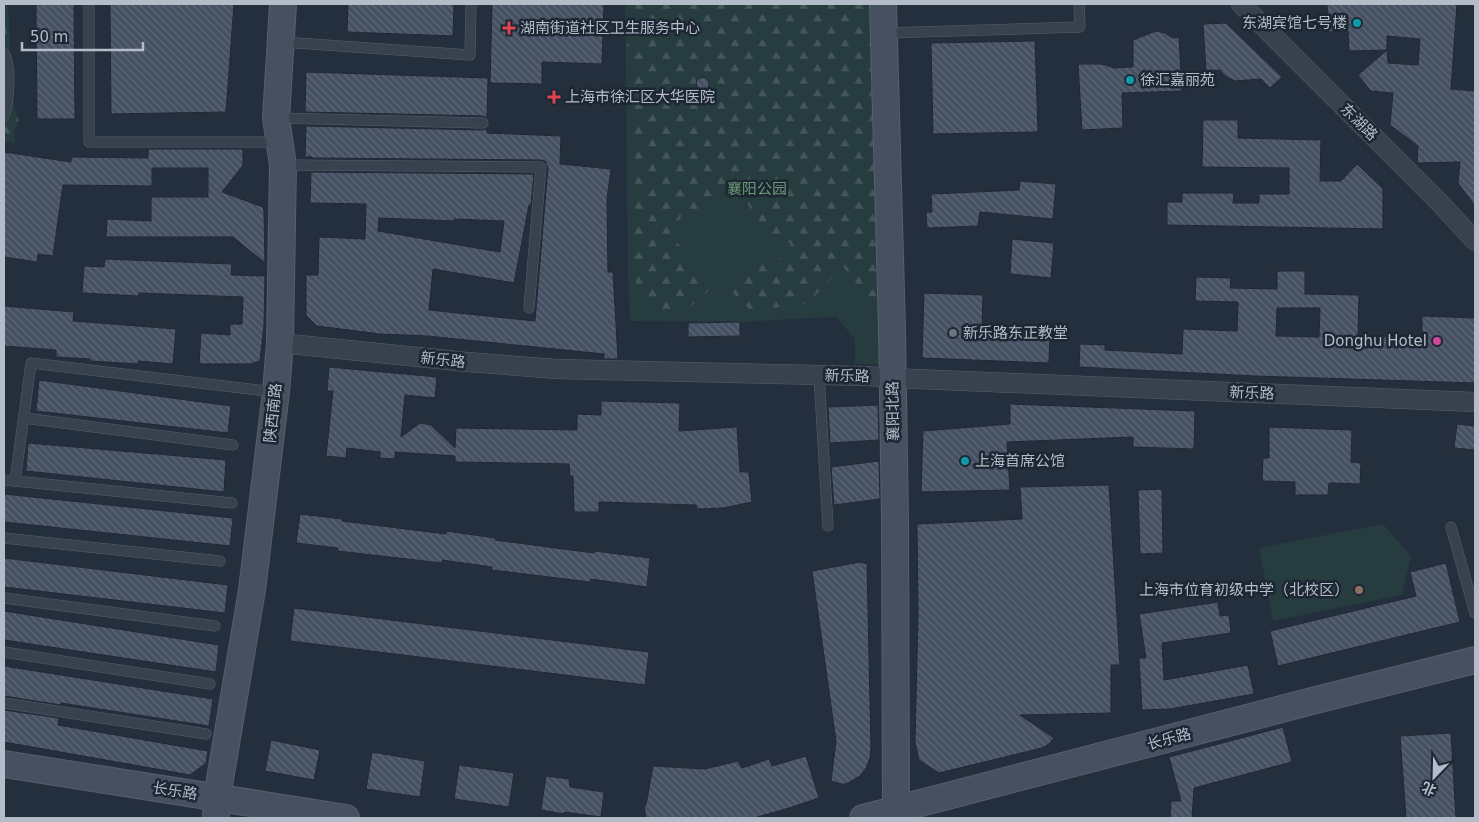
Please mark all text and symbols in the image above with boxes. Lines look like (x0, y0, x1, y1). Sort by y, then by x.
place label: 东湖宾馆七号楼 (1242, 14, 1347, 32)
marker: 东湖宾馆七号楼 (1351, 17, 1363, 29)
place label: 湖南街道社区卫生服务中心 (520, 19, 700, 37)
scale bar (22, 20, 144, 52)
marker: 湖南街道社区卫生服务中心 (502, 21, 516, 35)
text: 50 m (30, 28, 68, 46)
place label: 徐汇嘉丽苑 (1140, 71, 1215, 89)
marker: 徐汇嘉丽苑 (1124, 74, 1136, 86)
place label: 上海市徐汇区大华医院 (565, 88, 715, 106)
marker: 上海市徐汇区大华医院 (547, 90, 561, 104)
street label: 东湖路 (1337, 100, 1381, 144)
park label: 襄阳公园 (727, 180, 787, 198)
place label: 新乐路东正教堂 (963, 324, 1068, 342)
marker: 新乐路东正教堂 (947, 327, 959, 339)
place label: Donghu Hotel (1324, 332, 1427, 350)
marker: Donghu Hotel (1431, 335, 1443, 347)
street label: 新乐路 (420, 349, 466, 371)
street label: 新乐路 (824, 367, 870, 385)
street label: 襄阳北路 (883, 381, 903, 441)
street label: 陕西南路 (261, 382, 285, 444)
street label: 新乐路 (1229, 383, 1275, 403)
place label: 上海首席公馆 (975, 452, 1065, 470)
marker: 上海首席公馆 (959, 455, 971, 467)
place label: 上海市位育初级中学（北校区） (1139, 581, 1349, 599)
marker: 上海市位育初级中学（北校区） (1353, 584, 1365, 596)
street label: 长乐路 (1145, 724, 1193, 754)
north arrow (1409, 752, 1459, 802)
street label: 长乐路 (151, 779, 199, 803)
text: 北 (1419, 779, 1438, 799)

